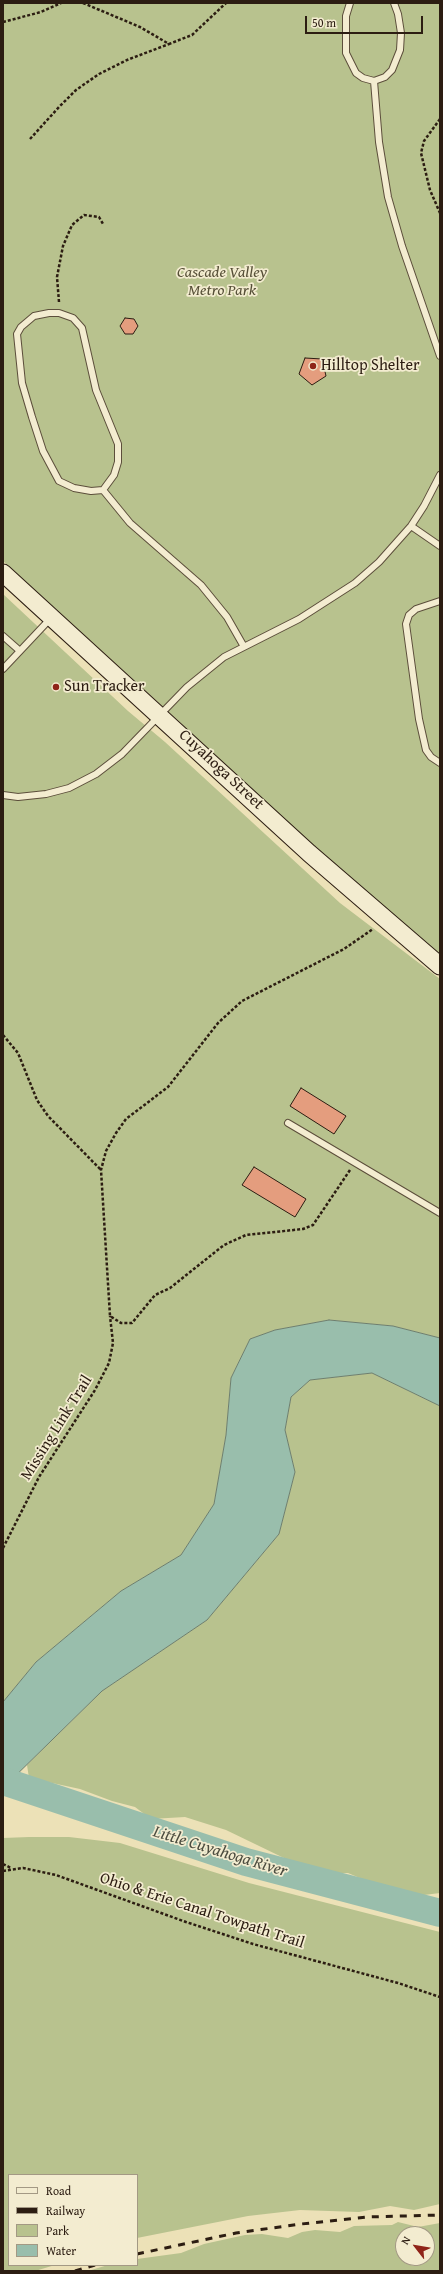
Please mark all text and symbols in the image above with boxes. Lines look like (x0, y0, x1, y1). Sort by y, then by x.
scale bar (307, 8, 425, 34)
text: 50 m (312, 14, 336, 31)
park label: Cascade Valley Metro Park (177, 263, 267, 301)
place label: Hilltop Shelter (321, 356, 420, 376)
marker: Hilltop Shelter (308, 361, 318, 371)
place label: Sun Tracker (64, 677, 145, 697)
marker: Sun Tracker (51, 682, 61, 692)
street label: Cuyahoga Street (174, 726, 268, 814)
street label: Missing Link Trail (17, 1372, 97, 1484)
water label: Little Cuyahoga River (151, 1822, 289, 1882)
street label: Ohio & Erie Canal Towpath Trail (97, 1869, 307, 1953)
legend (8, 2174, 138, 2266)
text: Road (46, 2182, 71, 2199)
text: Railway (46, 2202, 85, 2219)
text: Park (46, 2222, 69, 2239)
north arrow (395, 2226, 435, 2266)
text: N (397, 2233, 414, 2248)
text: Water (46, 2242, 76, 2259)

